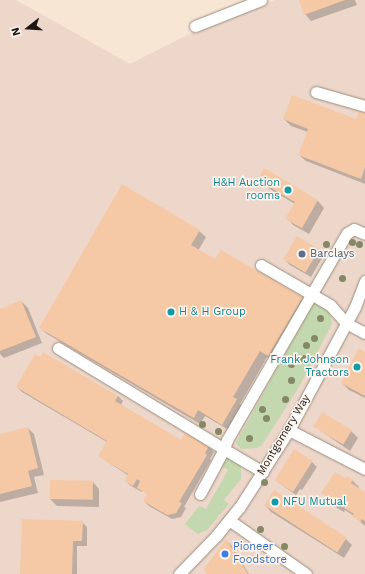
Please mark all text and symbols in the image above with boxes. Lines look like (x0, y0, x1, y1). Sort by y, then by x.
north arrow (8, 8, 48, 48)
text: N (9, 26, 23, 37)
place label: H&H Auction rooms (212, 177, 280, 203)
marker: H&H Auction rooms (283, 185, 293, 195)
place label: Barclays (310, 247, 354, 261)
marker: Barclays (297, 249, 307, 259)
place label: H & H Group (179, 305, 246, 319)
marker: H & H Group (166, 307, 176, 317)
place label: Frank Johnson Tractors (270, 354, 349, 380)
marker: Frank Johnson Tractors (352, 362, 362, 372)
street label: Montgomery Way (255, 392, 313, 478)
place label: NFU Mutual (283, 495, 346, 509)
marker: NFU Mutual (270, 497, 280, 507)
place label: Pioneer Foodstore (233, 541, 287, 567)
marker: Pioneer Foodstore (220, 549, 230, 559)

